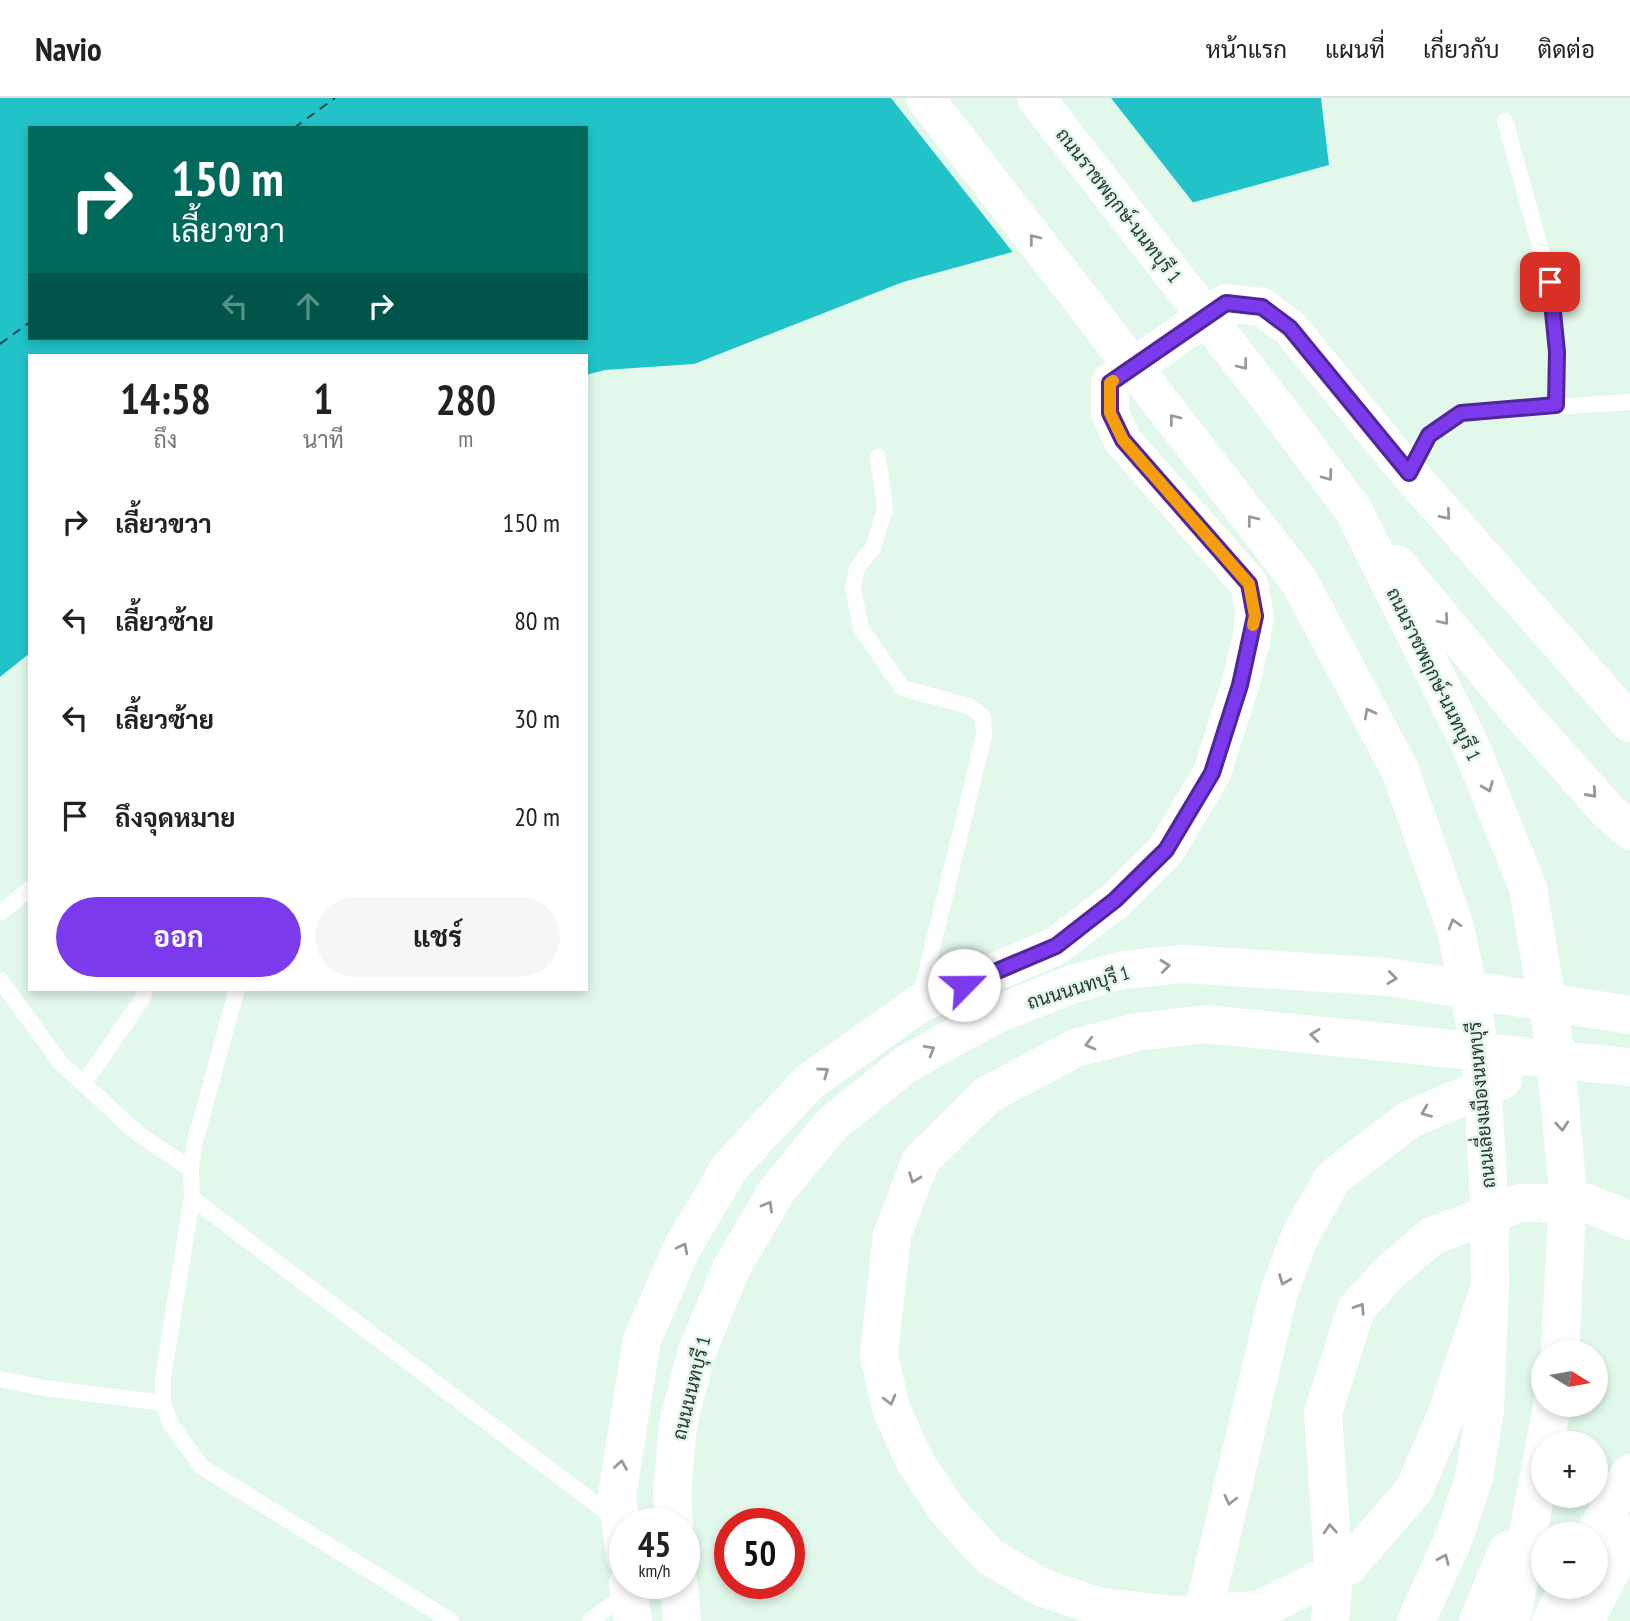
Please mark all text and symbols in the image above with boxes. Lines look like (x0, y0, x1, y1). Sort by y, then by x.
text: Navio (35, 27, 102, 70)
text: หน้าแรก (1206, 34, 1287, 65)
text: แผนที่ (1325, 34, 1385, 65)
text: เกี่ยวกับ (1423, 34, 1500, 65)
text: ติดต่อ (1538, 34, 1595, 65)
street label: ถนนราชพฤกษ์-นนทบุรี 1 (1050, 123, 1187, 288)
text: 150 m (171, 146, 284, 210)
icon: right (56, 154, 147, 245)
text: เลี้ยวขวา (171, 209, 285, 251)
one-way arrow (1030, 234, 1043, 247)
pin (1520, 252, 1580, 312)
icon: arrive (1531, 263, 1569, 301)
icon: left (216, 287, 254, 325)
icon: ahead (289, 287, 327, 325)
icon: right (362, 287, 400, 325)
one-way arrow (1235, 357, 1248, 370)
text: 14:58 (120, 371, 211, 426)
text: 1 (313, 371, 333, 426)
text: 280 (436, 372, 496, 427)
one-way arrow (1169, 414, 1182, 427)
text: m (458, 424, 473, 453)
text: ถึง (154, 425, 177, 454)
text: นาที (303, 425, 344, 454)
one-way arrow (1320, 468, 1332, 481)
icon: right (56, 503, 94, 541)
text: 150 m (502, 506, 560, 539)
text: เลี้ยวขวา (115, 507, 212, 540)
one-way arrow (1437, 507, 1450, 520)
one-way arrow (1247, 515, 1260, 527)
street label: ถนนราชพฤกษ์-นนทบุรี 1 (1381, 583, 1486, 765)
icon: left (56, 601, 94, 639)
text: 80 m (514, 604, 560, 637)
text: เลี้ยวซ้าย (115, 605, 214, 638)
one-way arrow (1436, 612, 1448, 625)
icon: left (56, 699, 94, 737)
text: 30 m (514, 702, 560, 735)
text: เลี้ยวซ้าย (115, 703, 214, 736)
one-way arrow (1364, 708, 1378, 721)
one-way arrow (1479, 780, 1493, 792)
one-way arrow (1584, 785, 1596, 798)
icon: arrive (56, 797, 94, 835)
text: 20 m (514, 800, 560, 833)
text: ถึงจุดหมาย (115, 801, 236, 834)
button: ออก (56, 897, 301, 977)
button: แชร์ (315, 897, 560, 977)
one-way arrow (1447, 918, 1462, 930)
position arrow (927, 948, 1001, 1022)
one-way arrow (1159, 958, 1171, 973)
street label: ถนนนนทบุรี 1 (1024, 960, 1132, 1015)
one-way arrow (1386, 971, 1398, 986)
street label: ถนนเลี่ยงเมืองนนทบุรี (1457, 1021, 1501, 1190)
one-way arrow (1309, 1027, 1321, 1042)
one-way arrow (1084, 1036, 1096, 1050)
one-way arrow (923, 1045, 936, 1058)
one-way arrow (816, 1067, 829, 1080)
one-way arrow (1421, 1104, 1433, 1118)
one-way arrow (1554, 1121, 1569, 1132)
one-way arrow (908, 1172, 922, 1184)
one-way arrow (760, 1201, 773, 1213)
one-way arrow (674, 1242, 688, 1255)
one-way arrow (1278, 1273, 1292, 1285)
one-way arrow (1352, 1303, 1365, 1316)
street label: ถนนนนทบุรี 1 (667, 1334, 716, 1443)
north arrow (1531, 1340, 1608, 1418)
map controls (1531, 1340, 1608, 1599)
one-way arrow (882, 1394, 896, 1406)
button: + (1531, 1431, 1608, 1508)
one-way arrow (614, 1459, 629, 1471)
one-way arrow (1223, 1494, 1238, 1506)
speed limit sign: 50 (714, 1508, 805, 1599)
text: 45 (638, 1521, 671, 1567)
button: − (1531, 1522, 1608, 1599)
one-way arrow (1323, 1523, 1338, 1534)
one-way arrow (1436, 1553, 1450, 1566)
text: km/h (639, 1559, 670, 1582)

